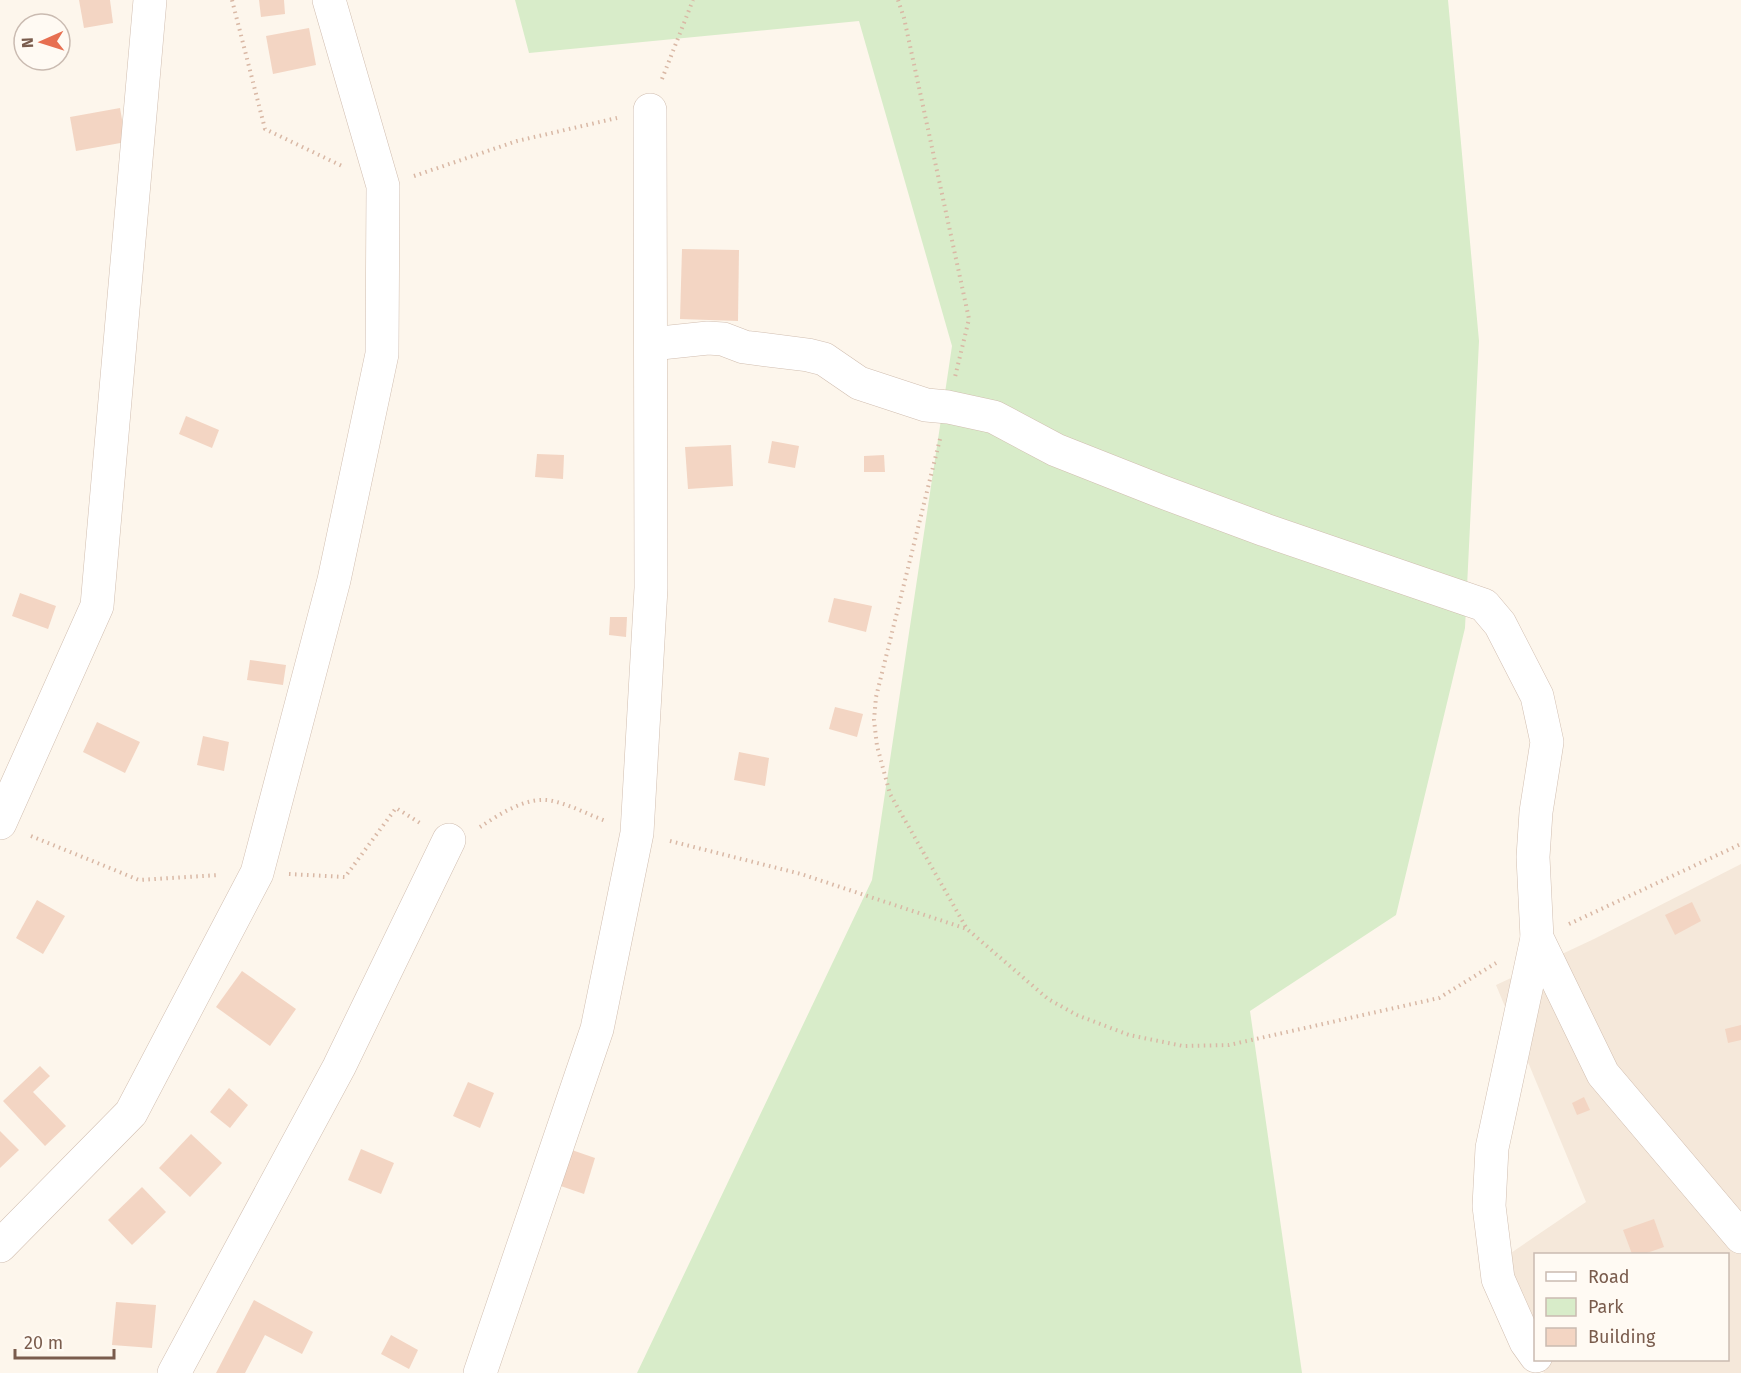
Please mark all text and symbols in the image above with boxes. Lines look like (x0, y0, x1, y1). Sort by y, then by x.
north arrow (12, 12, 72, 72)
text: N (18, 37, 37, 49)
legend (1534, 1253, 1729, 1361)
text: Road (1588, 1266, 1630, 1288)
text: Park (1588, 1296, 1624, 1318)
scale bar (15, 1322, 114, 1360)
text: Building (1588, 1326, 1656, 1348)
text: 20 m (24, 1332, 63, 1354)

